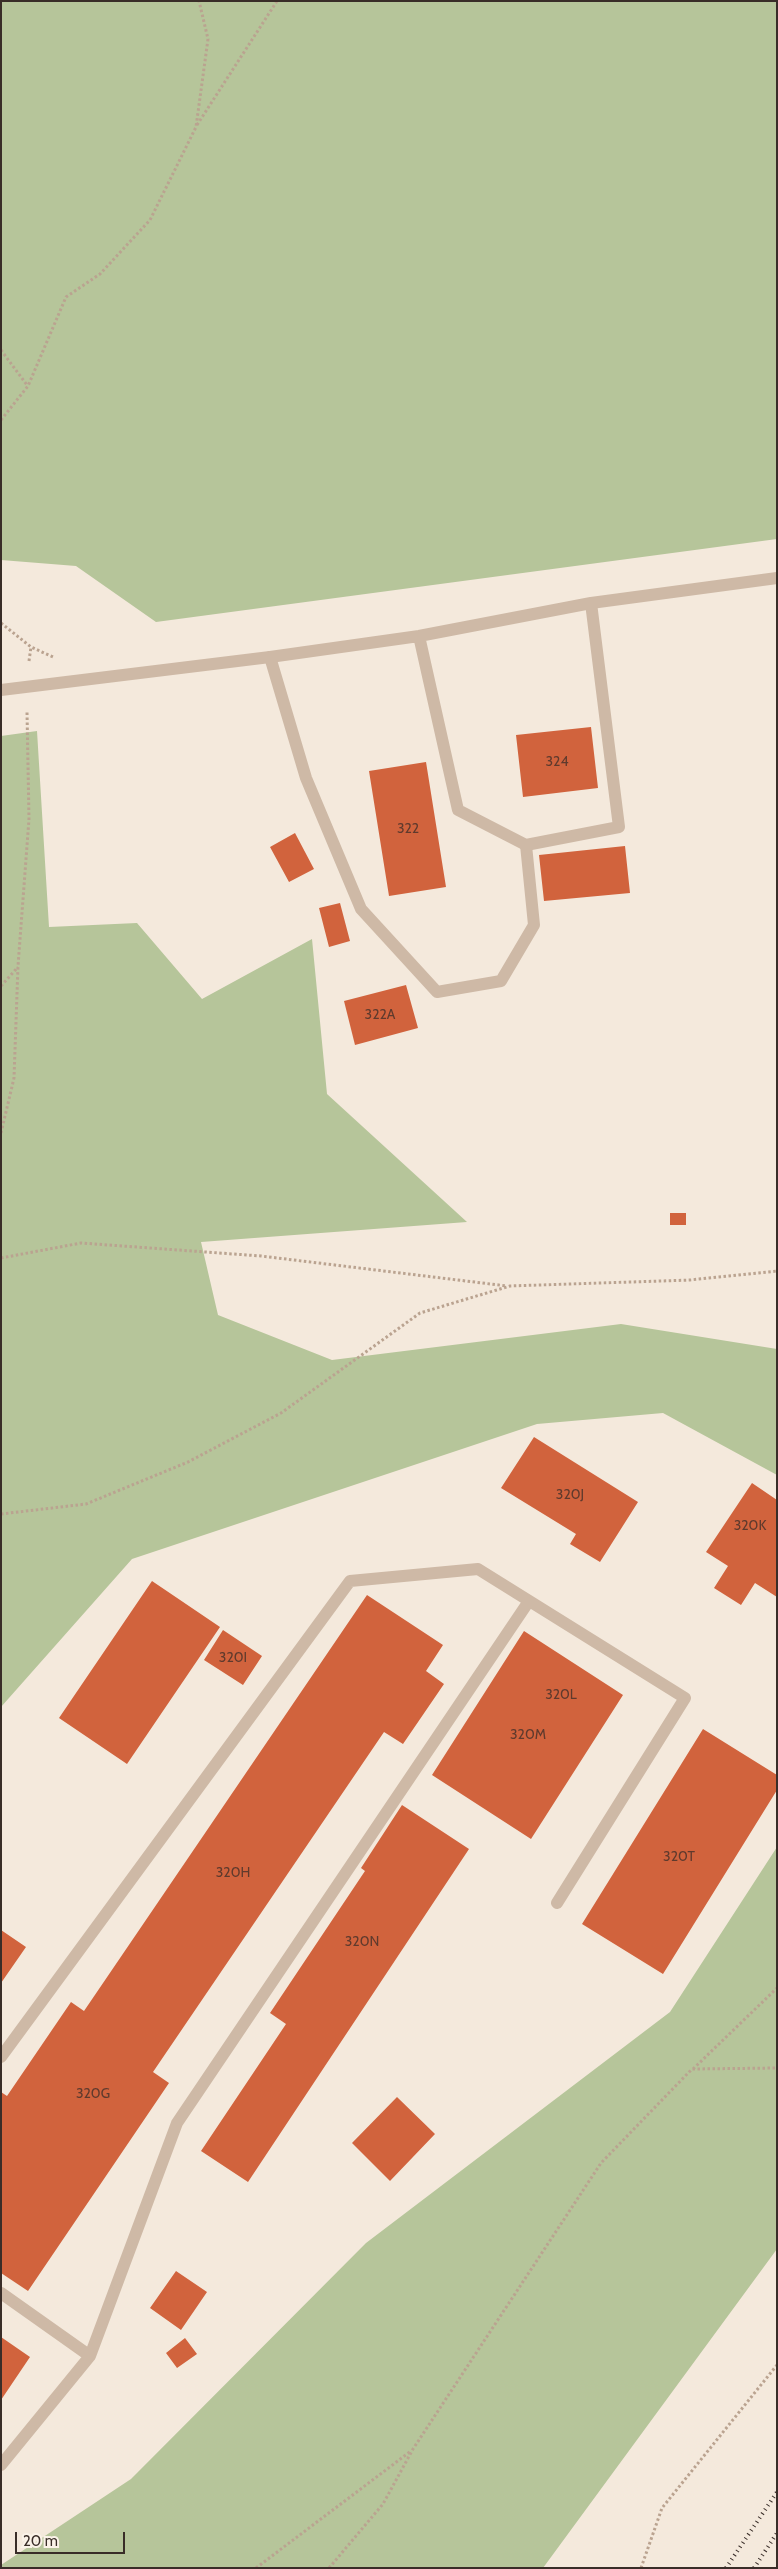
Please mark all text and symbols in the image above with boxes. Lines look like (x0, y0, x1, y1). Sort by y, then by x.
house number: 324 (545, 754, 569, 770)
house number: 322 (397, 821, 419, 837)
house number: 322A (365, 1007, 395, 1023)
house number: 320J (556, 1487, 584, 1503)
house number: 320K (734, 1518, 766, 1534)
house number: 320I (219, 1650, 247, 1666)
house number: 320L (545, 1687, 577, 1703)
house number: 320M (510, 1727, 546, 1743)
house number: 320T (663, 1849, 695, 1865)
house number: 320H (216, 1865, 250, 1881)
house number: 320N (345, 1934, 379, 1950)
house number: 320G (76, 2086, 110, 2102)
scale bar (18, 2522, 128, 2554)
text: 20 m (23, 2532, 58, 2550)

